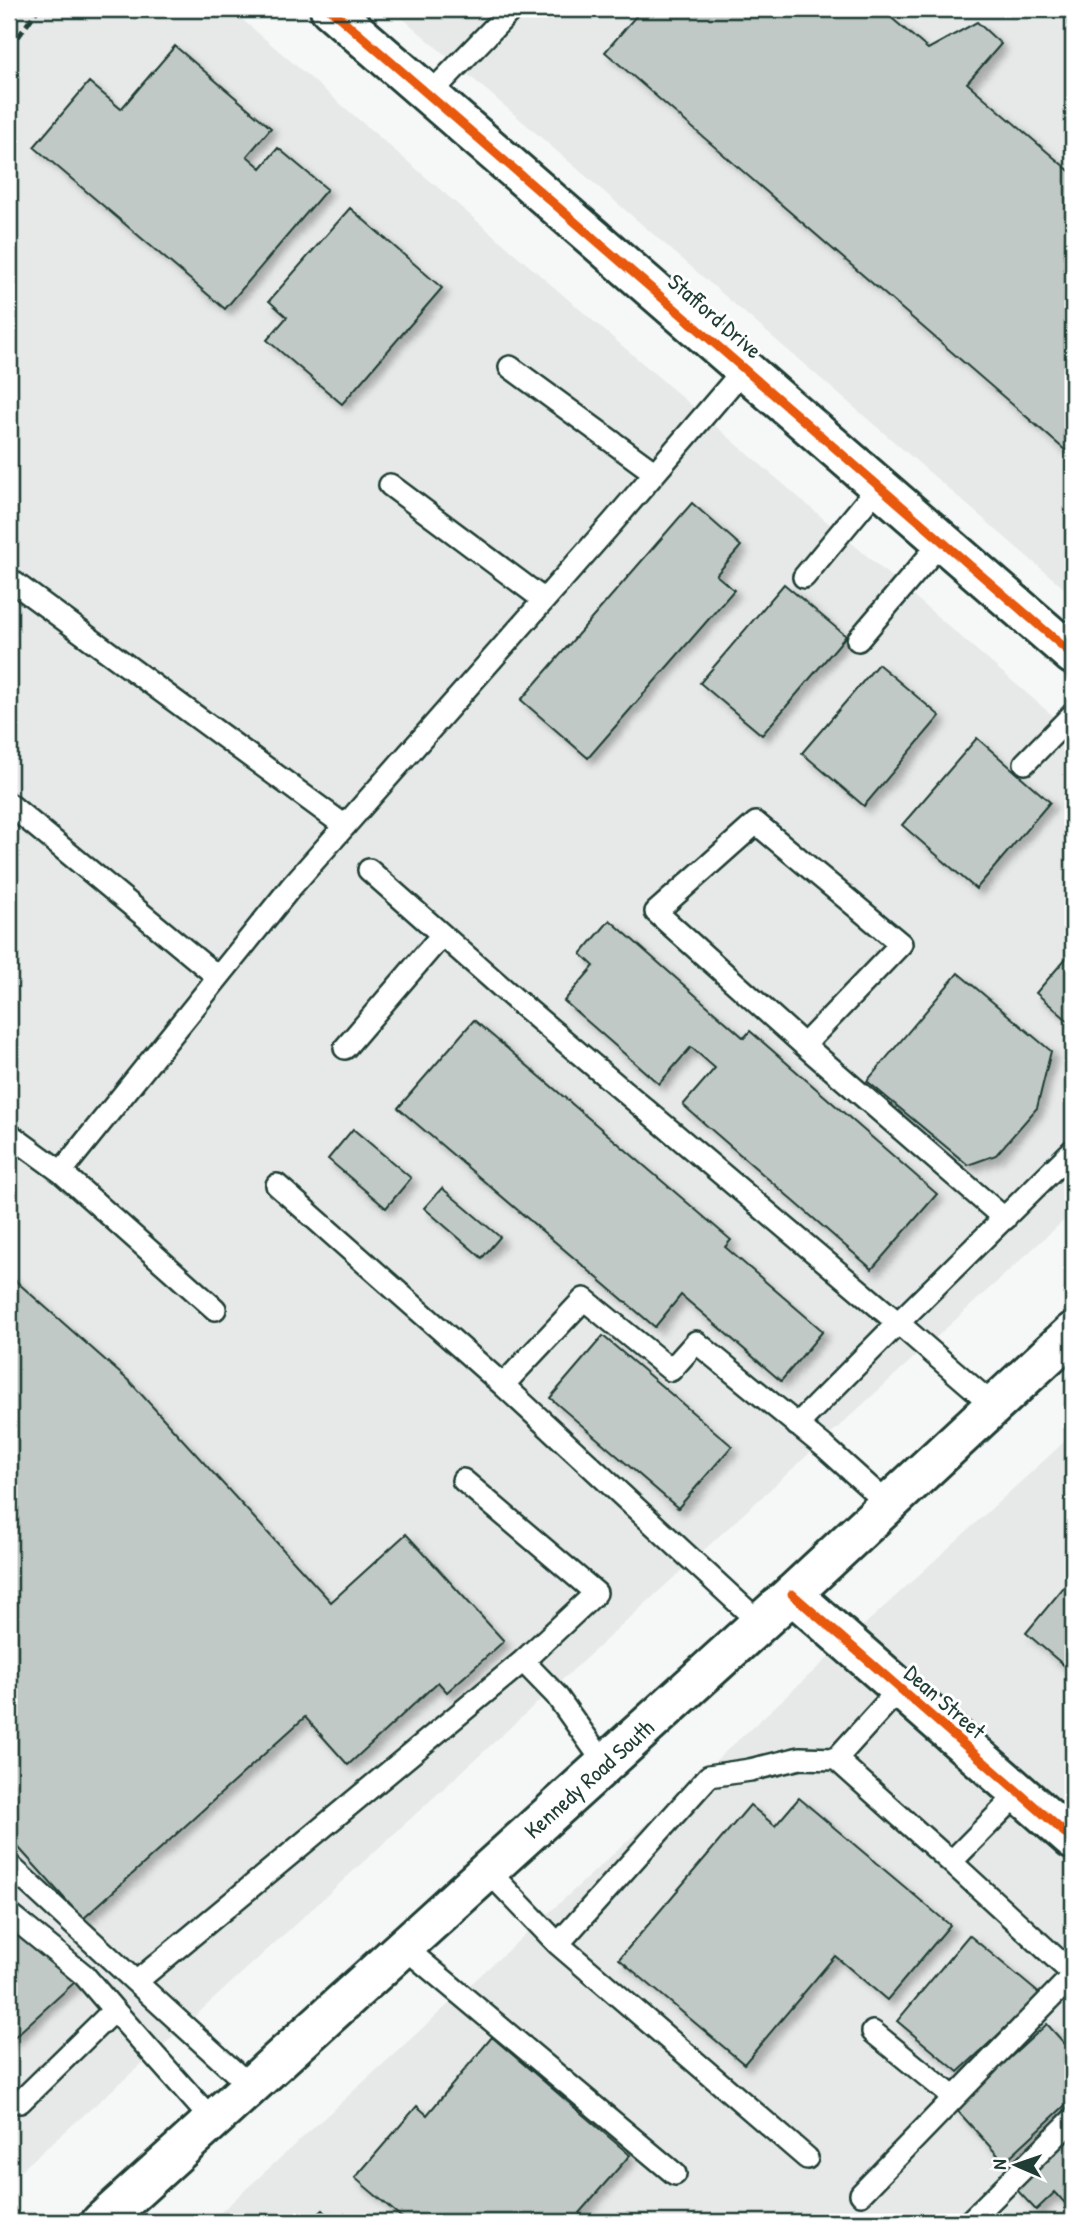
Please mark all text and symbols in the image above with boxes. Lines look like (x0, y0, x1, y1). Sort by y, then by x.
street label: Stafford Drive (662, 266, 769, 365)
street label: Dean Street (898, 1658, 993, 1746)
street label: Kennedy Road South (517, 1712, 660, 1845)
north arrow (981, 2130, 1050, 2200)
text: N (986, 2159, 1012, 2170)

